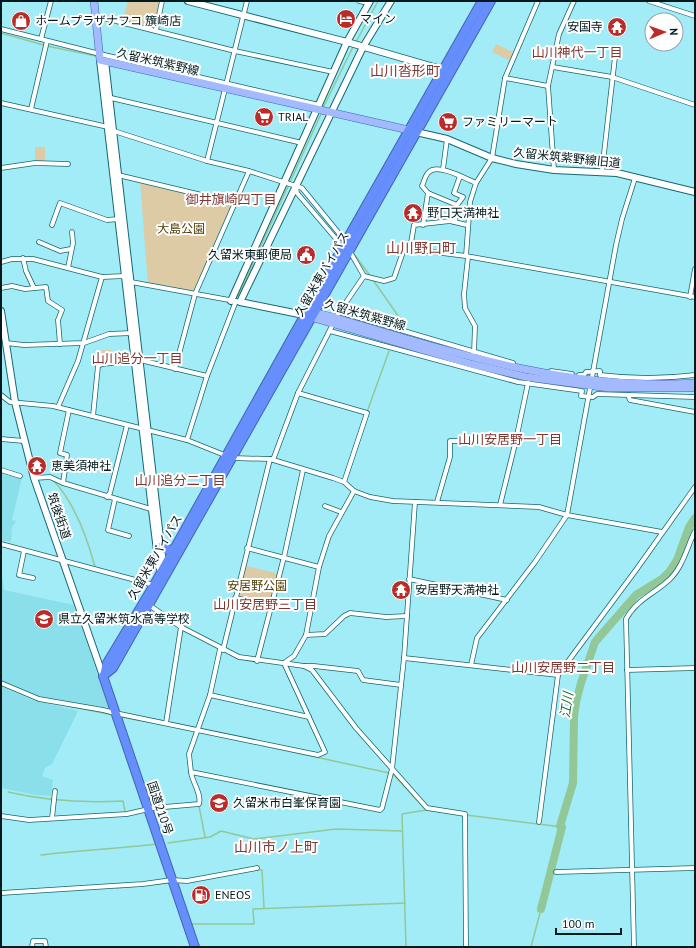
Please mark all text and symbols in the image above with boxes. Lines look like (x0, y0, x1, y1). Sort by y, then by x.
hotel icon: マイン (335, 8, 357, 30)
shop icon: ホームプラザナフコ 籏崎店 (10, 10, 32, 32)
place label: マイン (360, 11, 396, 26)
north arrow (644, 12, 684, 52)
place label: ホームプラザナフコ 籏崎店 (35, 13, 181, 28)
temple icon: 安国寺 (606, 16, 628, 38)
place label: 安国寺 (567, 19, 603, 34)
text: N (667, 28, 681, 36)
district label: 山川神代一丁目 (531, 44, 623, 61)
street label: 久留米筑紫野線 (115, 45, 201, 78)
district label: 山川沓形町 (370, 62, 440, 80)
supermarket icon: TRIAL (253, 106, 275, 128)
place label: TRIAL (278, 109, 309, 124)
supermarket icon: ファミリーマート (437, 111, 459, 133)
place label: ファミリーマート (462, 114, 558, 129)
street label: 久留米筑紫野線旧道 (513, 144, 622, 171)
district label: 御井旗崎四丁目 (185, 191, 277, 208)
temple icon: 野口天満神社 (402, 202, 424, 224)
place label: 野口天満神社 (427, 205, 499, 220)
park label: 大島公園 (157, 221, 205, 236)
street label: 久留米東バイパス (291, 229, 352, 319)
district label: 山川野口町 (386, 239, 456, 257)
public building icon: 久留米東郵便局 (295, 244, 317, 266)
place label: 久留米東郵便局 (208, 247, 292, 262)
street label: 久留米筑紫野線 (323, 296, 408, 333)
district label: 山川追分一丁目 (91, 350, 183, 367)
district label: 山川安居野一丁目 (458, 431, 562, 448)
temple icon: 恵美須神社 (26, 455, 48, 477)
place label: 恵美須神社 (51, 458, 111, 473)
district label: 山川追分二丁目 (134, 472, 226, 489)
street label: 筑後街道 (45, 491, 74, 541)
street label: 久留米東バイパス (124, 512, 185, 602)
park label: 安居野公園 (227, 578, 287, 593)
temple icon: 安居野天満神社 (390, 579, 412, 601)
place label: 安居野天満神社 (415, 582, 499, 597)
district label: 山川安居野三丁目 (213, 596, 317, 613)
school or university icon: 県立久留米筑水高等学校 (33, 608, 55, 630)
place label: 県立久留米筑水高等学校 (58, 611, 190, 626)
district label: 山川安居野二丁目 (511, 659, 615, 676)
water label: 江川 (556, 689, 577, 719)
street label: 国道210号 (144, 779, 177, 837)
school or university icon: 久留米市白峯保育園 (208, 792, 230, 814)
place label: 久留米市白峯保育園 (233, 795, 341, 810)
district label: 山川市ノ上町 (234, 838, 318, 856)
fuel station icon: ENEOS (190, 884, 212, 906)
place label: ENEOS (215, 887, 251, 902)
scale bar (556, 910, 621, 936)
text: 100 m (562, 916, 595, 931)

